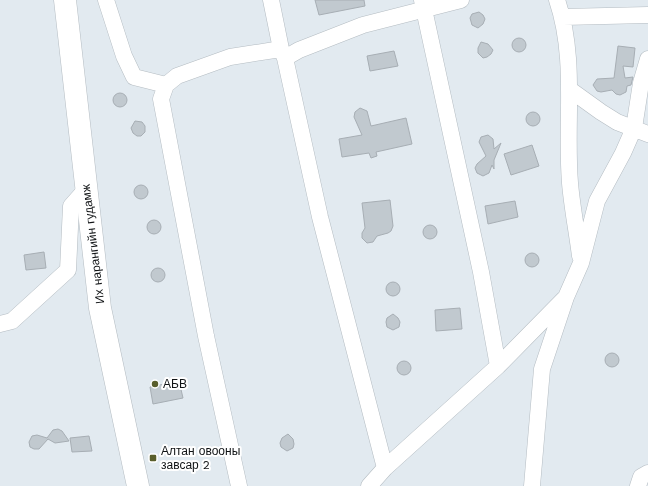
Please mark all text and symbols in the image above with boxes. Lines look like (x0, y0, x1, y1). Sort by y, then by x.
street label: Их нарангийн гудамж (79, 183, 107, 305)
place label: АБВ (163, 377, 187, 391)
marker: АБВ (150, 379, 160, 389)
place label: Алтан овооны завсар 2 (161, 444, 240, 472)
marker: Алтан овооны завсар 2 (148, 453, 158, 463)

